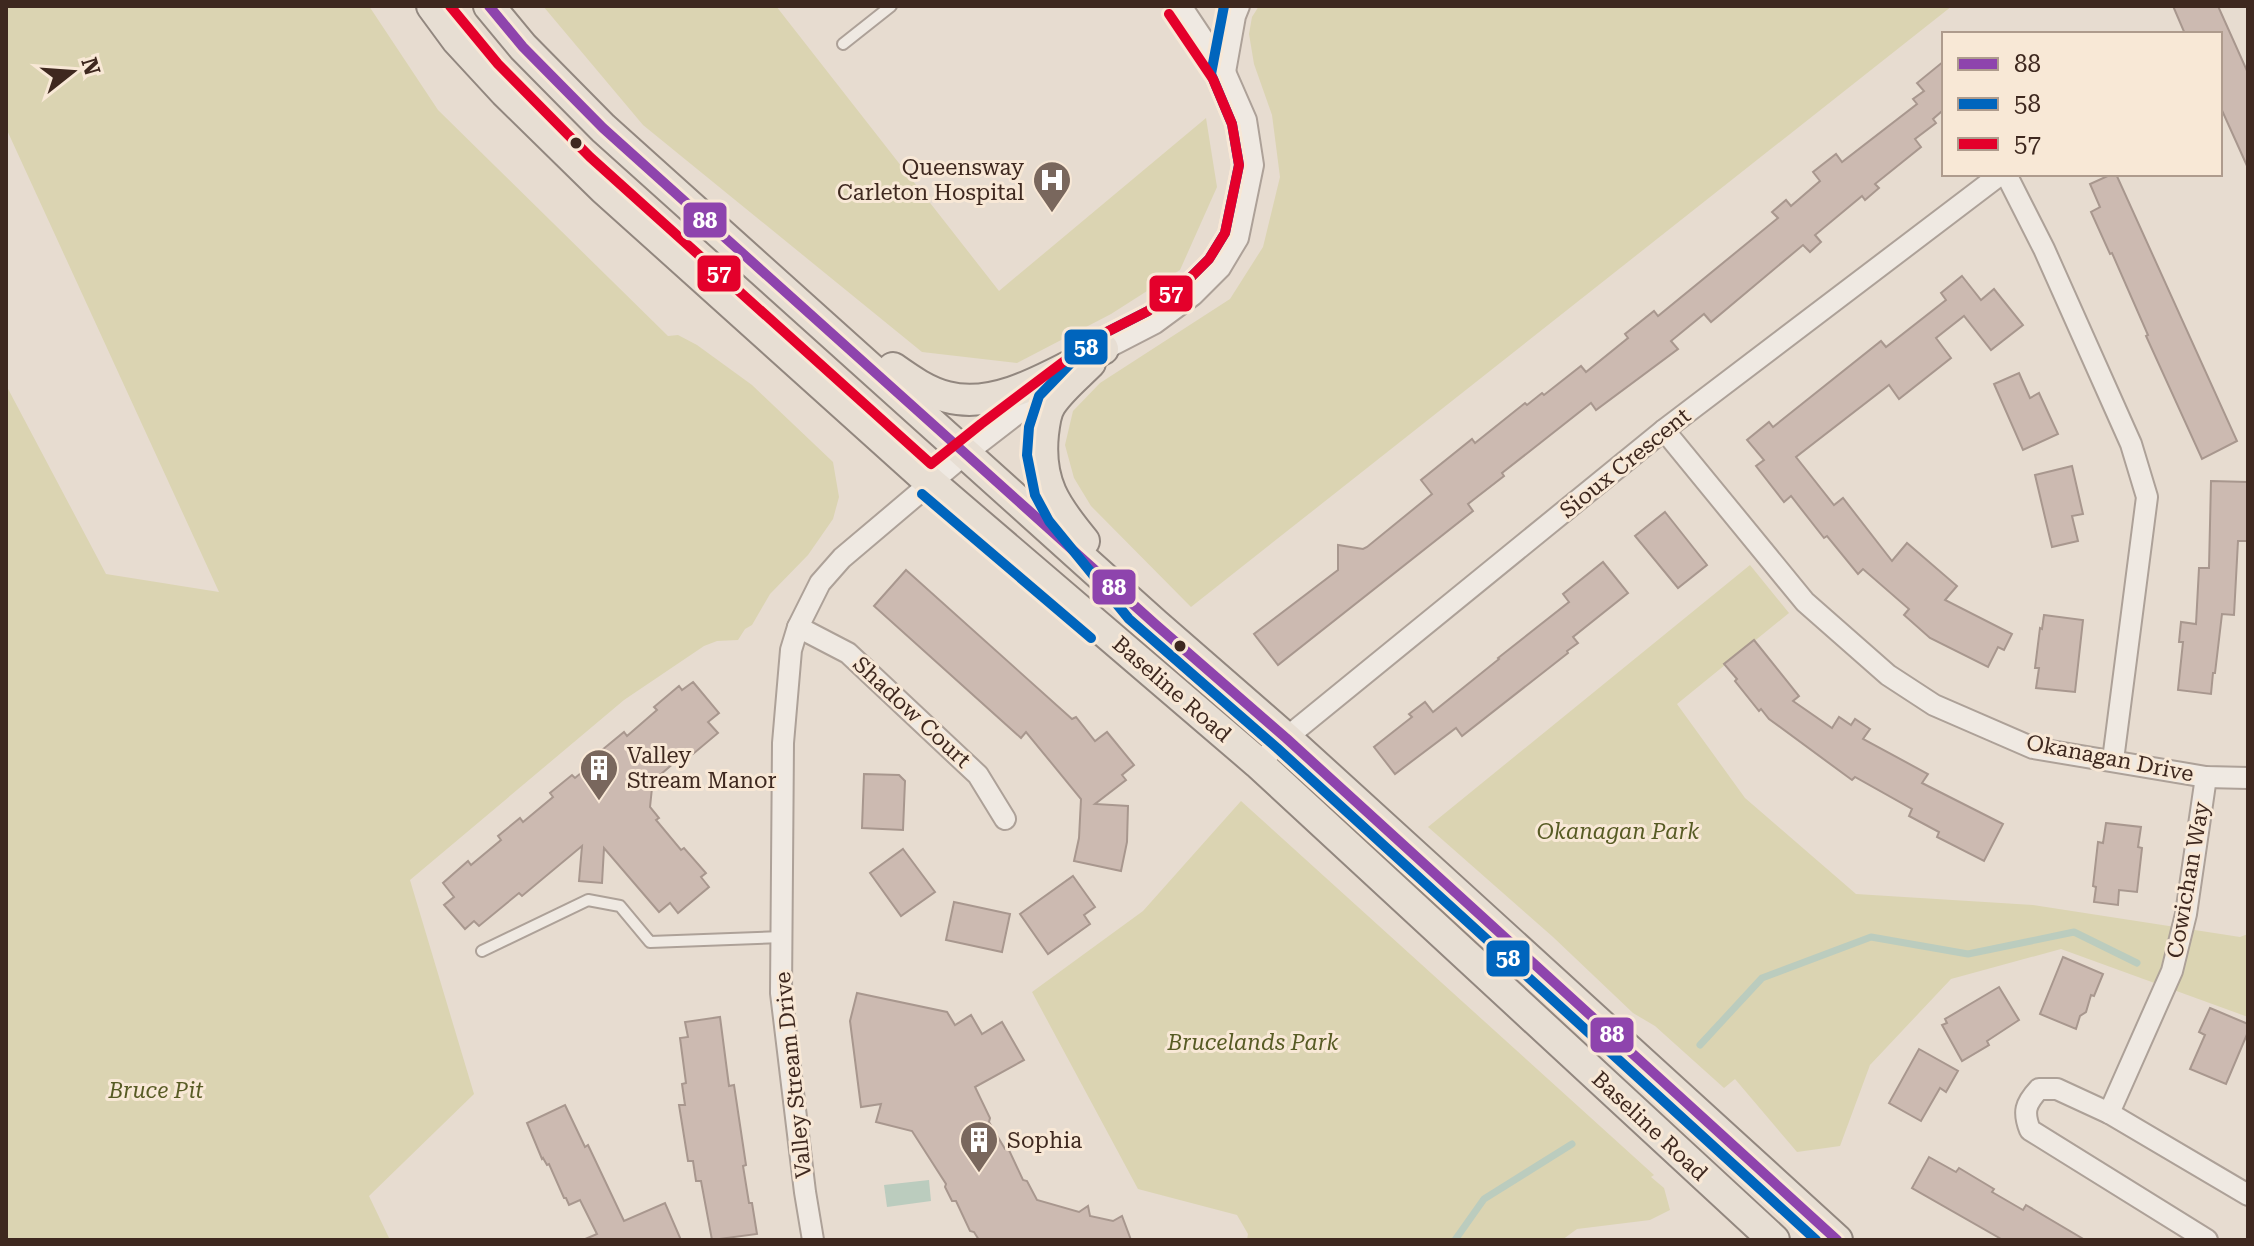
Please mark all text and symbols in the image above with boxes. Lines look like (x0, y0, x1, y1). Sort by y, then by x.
north arrow (32, 32, 112, 112)
legend (1942, 32, 2222, 176)
text: 88 (2014, 50, 2041, 78)
text: N (76, 55, 105, 78)
text: 58 (2014, 90, 2041, 118)
text: 57 (2014, 130, 2041, 158)
unlabelled marker (568, 135, 584, 151)
place label: Queensway Carleton Hospital (837, 155, 1024, 205)
hospital icon: Queensway Carleton Hospital (1031, 159, 1073, 214)
line badge: 88 (682, 201, 728, 239)
text: 88 (693, 208, 717, 233)
line badge: 57 (696, 254, 742, 293)
text: 57 (707, 261, 731, 286)
line badge: 57 (1148, 274, 1194, 313)
text: 57 (1159, 281, 1183, 306)
line badge: 58 (1063, 328, 1109, 366)
text: 58 (1074, 335, 1098, 360)
street label: Sioux Crescent (1555, 403, 1695, 523)
line badge: 88 (1091, 568, 1137, 606)
text: 88 (1102, 575, 1126, 600)
street label: Baseline Road (1108, 631, 1236, 747)
unlabelled marker (1172, 638, 1188, 654)
street label: Shadow Court (848, 651, 976, 773)
street label: Okanagan Drive (2024, 730, 2196, 786)
place label: Valley Stream Manor (627, 743, 777, 793)
building icon: Valley Stream Manor (578, 747, 620, 802)
street label: Cowichan Way (2162, 800, 2214, 960)
park label: Okanagan Park (1537, 819, 1699, 844)
line badge: 58 (1485, 939, 1531, 978)
text: 58 (1496, 946, 1520, 971)
street label: Valley Stream Drive (770, 971, 816, 1179)
line badge: 88 (1589, 1016, 1635, 1054)
text: 88 (1600, 1022, 1624, 1047)
park label: Brucelands Park (1167, 1030, 1339, 1055)
street label: Baseline Road (1587, 1066, 1713, 1186)
park label: Bruce Pit (107, 1078, 204, 1103)
building icon: Sophia (958, 1119, 1000, 1174)
place label: Sophia (1007, 1128, 1082, 1153)

